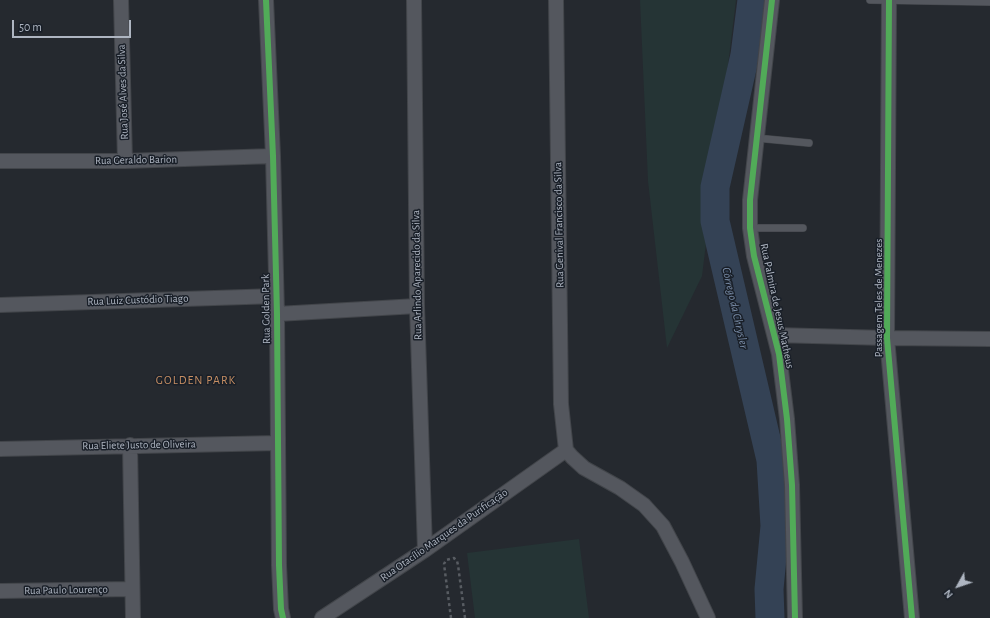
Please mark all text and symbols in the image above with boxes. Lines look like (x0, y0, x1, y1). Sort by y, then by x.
scale bar (14, 12, 133, 38)
text: 50 m (19, 21, 42, 33)
street label: Rua José Alves da Silva (115, 44, 131, 140)
street label: Rua Geraldo Barion (95, 153, 177, 167)
street label: Rua Genival Francisco da Silva (551, 162, 567, 288)
street label: Rua Arlindo Aparecido da Silva (409, 210, 425, 340)
street label: Passagem Teles de Menezes (872, 239, 886, 357)
street label: Rua Palmira de Jesus Matheus (757, 242, 797, 370)
water label: Córrego da Chrysler (719, 266, 751, 350)
street label: Rua Golden Park (259, 274, 273, 344)
street label: Rua Luiz Custódio Tiago (87, 292, 189, 308)
district label: GOLDEN PARK (156, 373, 236, 387)
street label: Rua Eliete Justo de Oliveira (82, 437, 196, 453)
street label: Rua Otacílio Marques da Purificação (378, 486, 510, 584)
north arrow (938, 566, 978, 606)
street label: Rua Paulo Lourenço (24, 583, 108, 597)
text: N (942, 588, 955, 601)

